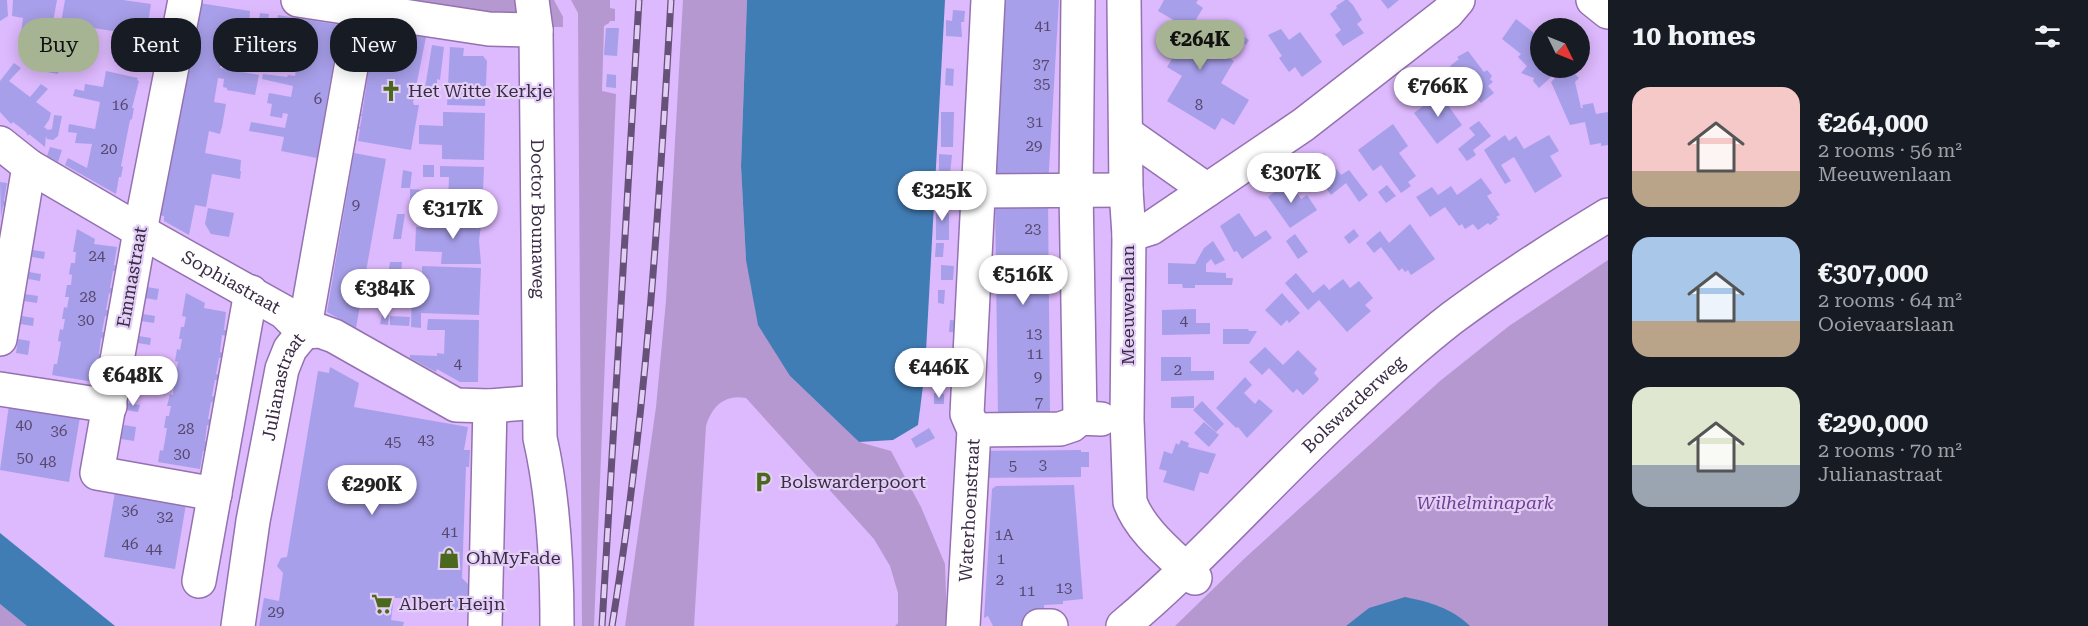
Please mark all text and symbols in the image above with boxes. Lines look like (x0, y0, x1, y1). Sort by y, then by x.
house number: 41 (1035, 17, 1051, 35)
chip: Buy (18, 18, 99, 72)
chip: Rent (111, 18, 201, 72)
chip: Filters (213, 18, 318, 72)
chip: New (330, 18, 417, 72)
north arrow (1530, 18, 1590, 78)
map controls (1530, 18, 1590, 78)
pin: €264K (1158, 20, 1242, 71)
icon: filters (2031, 20, 2064, 53)
text: 10 homes (1632, 21, 1756, 51)
text: €264K (1170, 27, 1230, 51)
house number: 37 (1033, 55, 1049, 73)
pin: €766K (1396, 67, 1480, 118)
text: €766K (1408, 74, 1468, 98)
house number: 35 (1034, 75, 1050, 93)
church icon: Het Witte Kerkje (379, 79, 403, 103)
place label: Het Witte Kerkje (408, 80, 553, 101)
house number: 6 (314, 90, 322, 108)
house number: 16 (112, 96, 128, 114)
house number: 8 (1195, 96, 1203, 114)
text: €264,000 (1818, 108, 1928, 138)
icon: home (1680, 111, 1752, 183)
house number: 31 (1027, 113, 1043, 131)
house number: 29 (1026, 137, 1042, 155)
text: 2 rooms · 56 m² (1818, 138, 1962, 162)
street label: Doctor Boumaweg (527, 139, 550, 299)
house number: 20 (101, 140, 117, 158)
pin: €307K (1249, 153, 1333, 204)
text: €307K (1261, 160, 1321, 184)
text: Meeuwenlaan (1818, 162, 1952, 186)
pin: €325K (900, 171, 984, 222)
text: €325K (912, 178, 972, 202)
pin: €317K (411, 189, 495, 240)
house number: 9 (352, 196, 360, 214)
text: €317K (423, 196, 483, 220)
house number: 23 (1025, 220, 1041, 238)
street label: Emmastraat (112, 224, 151, 329)
street label: Meeuwenlaan (1117, 244, 1138, 365)
street label: Sophiastraat (178, 246, 284, 318)
house number: 24 (89, 247, 106, 265)
pin: €516K (981, 255, 1065, 306)
text: €307,000 (1818, 258, 1928, 288)
icon: home (1680, 261, 1752, 333)
text: €516K (993, 262, 1053, 286)
pin: €384K (343, 269, 427, 320)
text: €384K (355, 276, 415, 300)
house number: 28 (80, 288, 96, 306)
text: 2 rooms · 64 m² (1818, 288, 1962, 312)
house number: 30 (78, 311, 94, 329)
house number: 4 (1180, 312, 1189, 330)
text: Ooievaarslaan (1818, 312, 1954, 336)
house number: 13 (1026, 325, 1042, 343)
street label: Julianastraat (258, 328, 309, 442)
house number: 11 (1027, 345, 1043, 363)
pin: €446K (897, 348, 981, 399)
street label: Bolswarderweg (1298, 350, 1409, 457)
house number: 4 (454, 355, 463, 373)
text: €446K (909, 355, 969, 379)
pin: €648K (91, 356, 175, 407)
house number: 2 (1174, 361, 1182, 379)
text: €648K (103, 363, 163, 387)
house number: 9 (1034, 368, 1042, 386)
house number: 7 (1035, 393, 1043, 411)
text: €290,000 (1818, 408, 1928, 438)
icon: home (1680, 411, 1752, 483)
house number: 40 (16, 416, 32, 434)
house number: 28 (178, 420, 194, 438)
house number: 36 (51, 422, 67, 440)
house number: 43 (418, 431, 434, 449)
house number: 45 (385, 433, 401, 451)
street label: Waterhoenstraat (954, 438, 984, 582)
text: 2 rooms · 70 m² (1818, 438, 1962, 462)
house number: 30 (174, 445, 190, 463)
house number: 50 (17, 449, 33, 467)
house number: 48 (40, 453, 56, 471)
house number: 3 (1039, 456, 1047, 474)
house number: 5 (1009, 457, 1017, 475)
text: Julianastraat (1818, 462, 1942, 486)
pin: €290K (330, 465, 414, 516)
parking icon: Bolswarderpoort (751, 470, 775, 494)
place label: Bolswarderpoort (780, 471, 926, 492)
text: €290K (342, 472, 402, 496)
park label: Wilhelminapark (1416, 492, 1554, 513)
house number: 36 (122, 502, 138, 520)
house number: 32 (157, 508, 173, 526)
house number: 41 (442, 523, 458, 541)
house number: 1A (995, 526, 1014, 544)
house number: 46 (122, 535, 138, 553)
house number: 44 (146, 540, 163, 558)
shop icon: OhMyFade (437, 546, 461, 570)
place label: OhMyFade (466, 547, 561, 568)
house number: 1 (997, 550, 1005, 568)
house number: 2 (996, 571, 1004, 589)
house number: 13 (1056, 579, 1072, 597)
house number: 11 (1019, 582, 1035, 600)
supermarket icon: Albert Heijn (370, 592, 394, 616)
place label: Albert Heijn (399, 593, 506, 614)
house number: 29 (268, 603, 284, 621)

